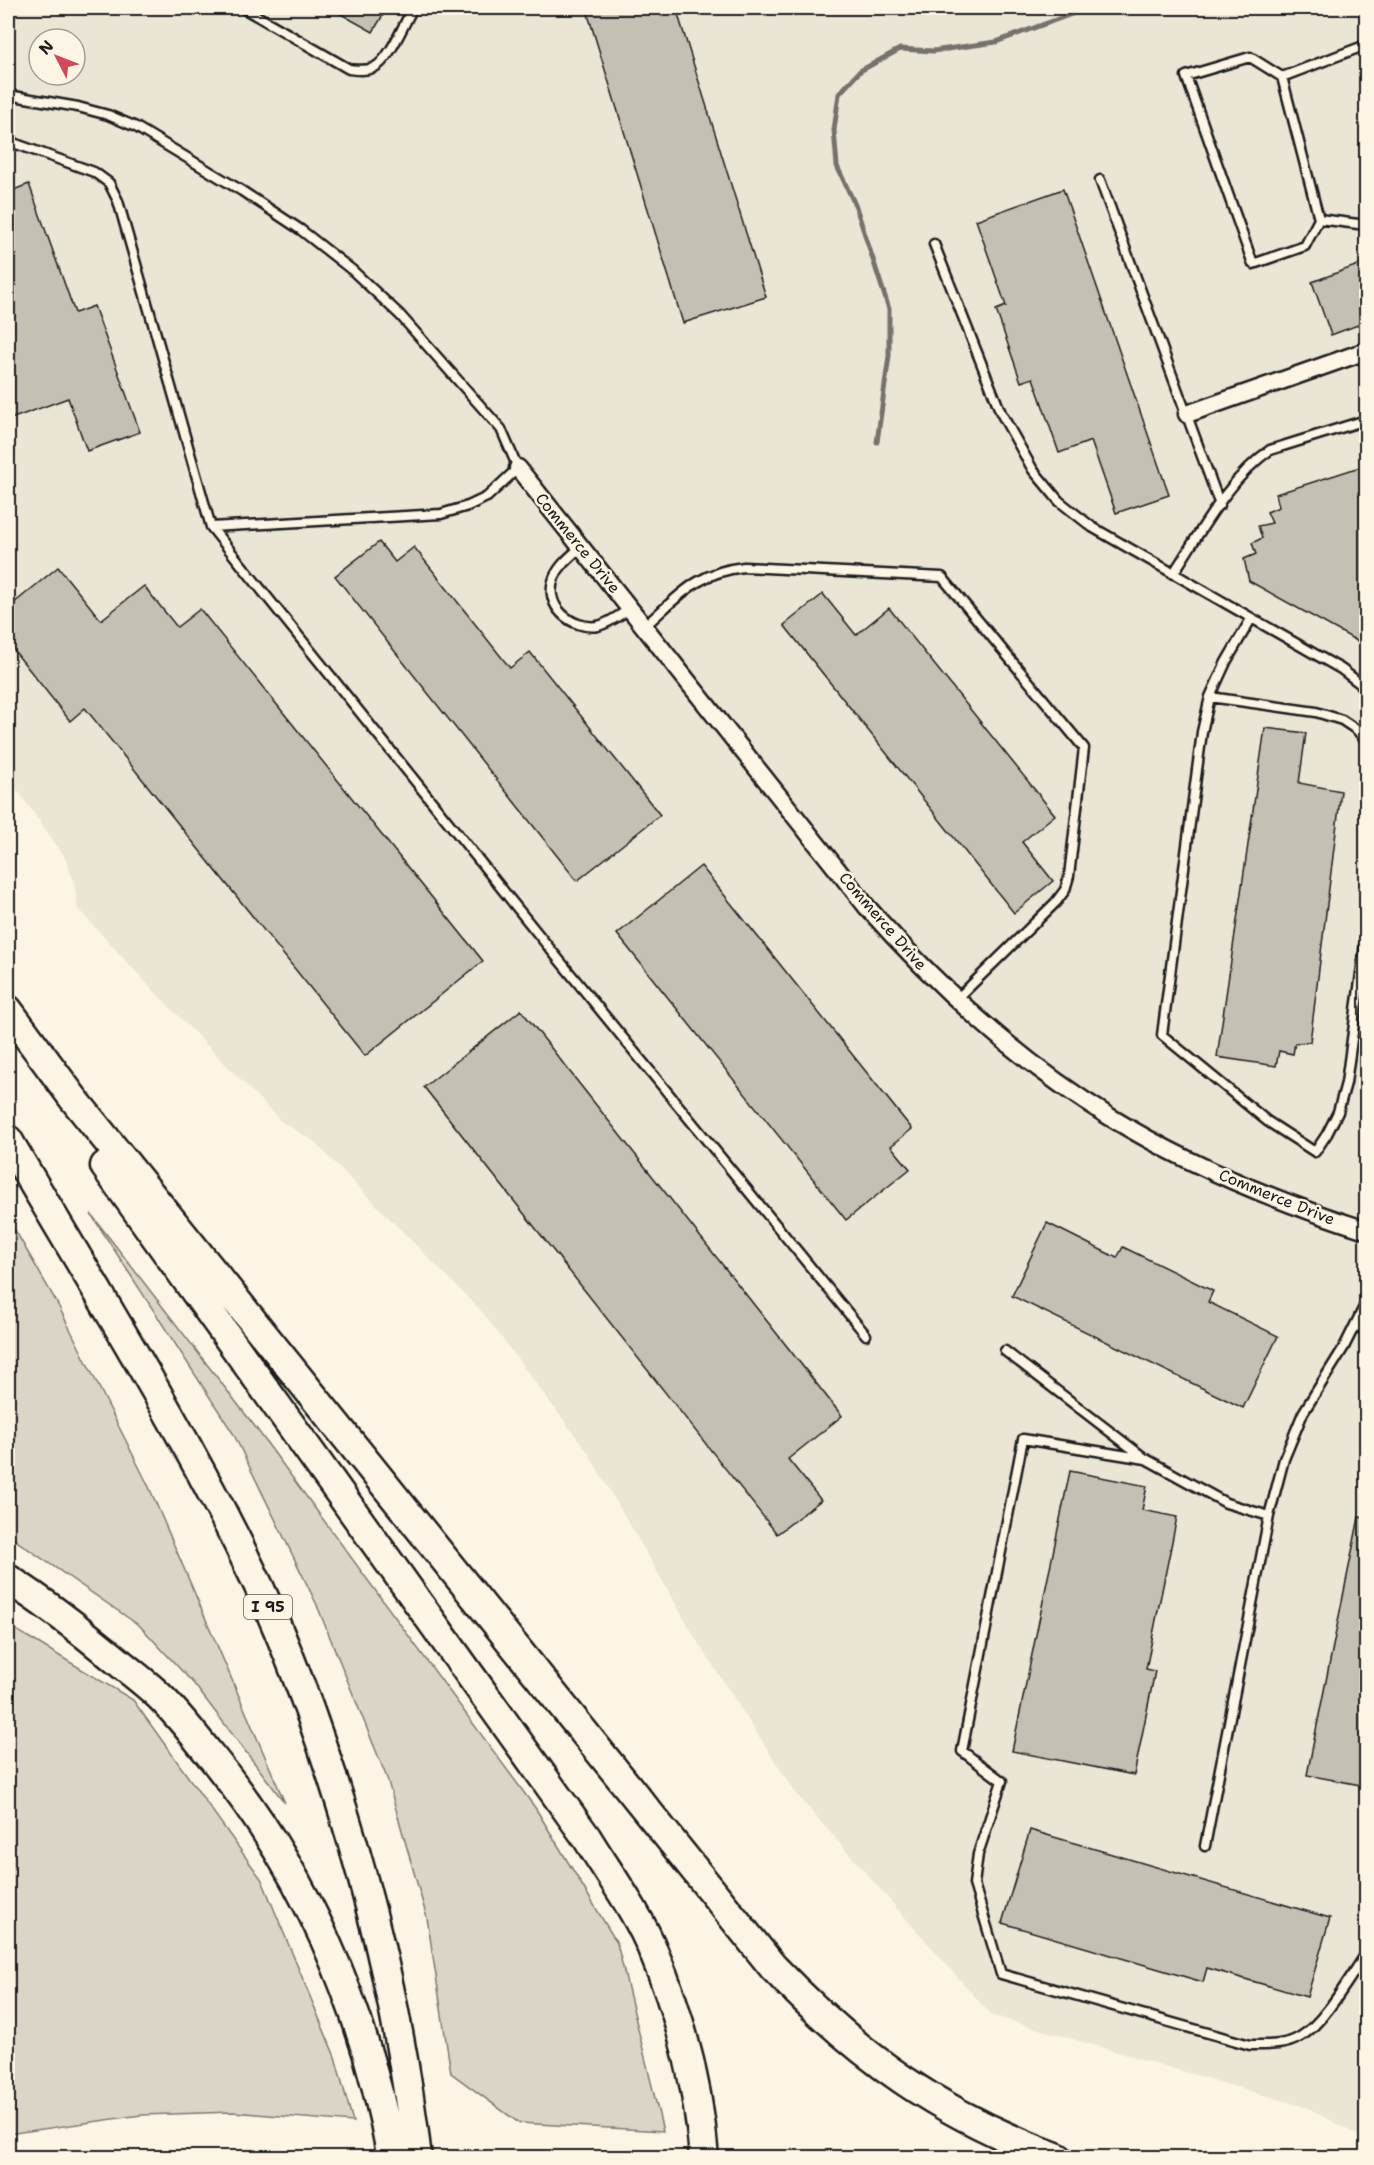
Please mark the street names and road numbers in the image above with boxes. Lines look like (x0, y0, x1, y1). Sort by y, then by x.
street label: Commerce Drive (531, 488, 625, 598)
street label: Commerce Drive (835, 867, 931, 975)
street label: Commerce Drive (1216, 1164, 1338, 1230)
road number: I 95 (244, 1595, 292, 1619)

